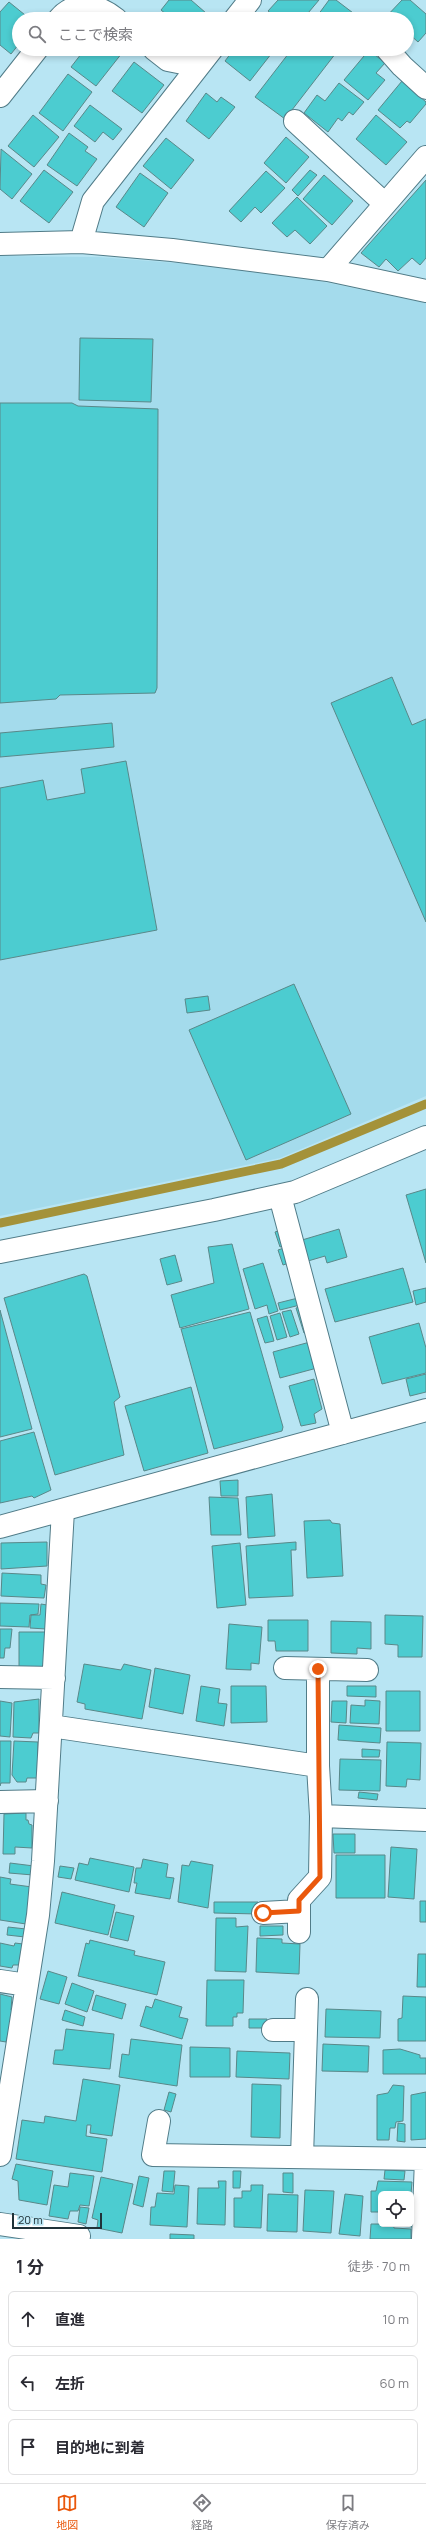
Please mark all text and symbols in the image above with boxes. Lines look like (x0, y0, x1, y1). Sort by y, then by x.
search box (12, 12, 414, 56)
icon: search (26, 23, 48, 45)
text: ここで検索 (58, 24, 133, 45)
route end (309, 1660, 327, 1678)
route start (254, 1904, 272, 1922)
map controls (378, 2191, 414, 2227)
button: locate (378, 2191, 414, 2227)
scale bar (12, 2211, 102, 2230)
text: 20 m (18, 2212, 43, 2227)
text: 1 分 (16, 2255, 44, 2278)
text: 徒歩 · 70 m (348, 2257, 410, 2275)
icon: ahead (17, 2308, 39, 2330)
text: 直進 (55, 2309, 85, 2330)
text: 10 m (382, 2310, 409, 2328)
icon: left (17, 2372, 39, 2394)
text: 左折 (55, 2373, 85, 2394)
text: 60 m (379, 2374, 409, 2392)
icon: arrive (17, 2436, 39, 2458)
text: 目的地に到着 (55, 2437, 145, 2458)
tab: 地図 (56, 2492, 78, 2532)
tab: 経路 (191, 2492, 213, 2532)
tab: 保存済み (326, 2492, 370, 2532)

